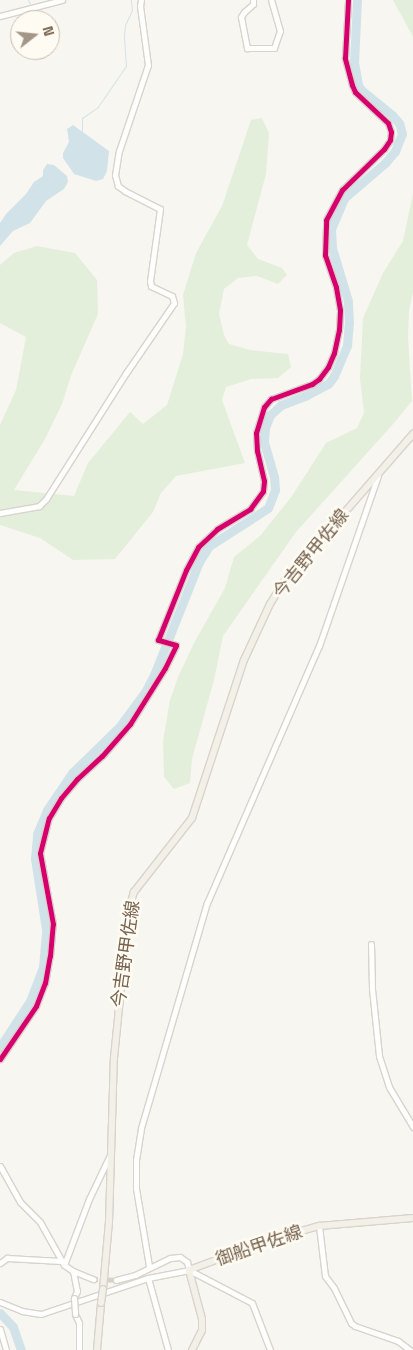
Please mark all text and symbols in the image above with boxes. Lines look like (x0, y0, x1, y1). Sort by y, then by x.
north arrow (10, 10, 60, 60)
text: N (39, 24, 58, 38)
street label: 今吉野甲佐線 (269, 505, 353, 603)
street label: 今吉野甲佐線 (108, 899, 144, 1009)
street label: 御船甲佐線 (213, 1221, 305, 1271)

